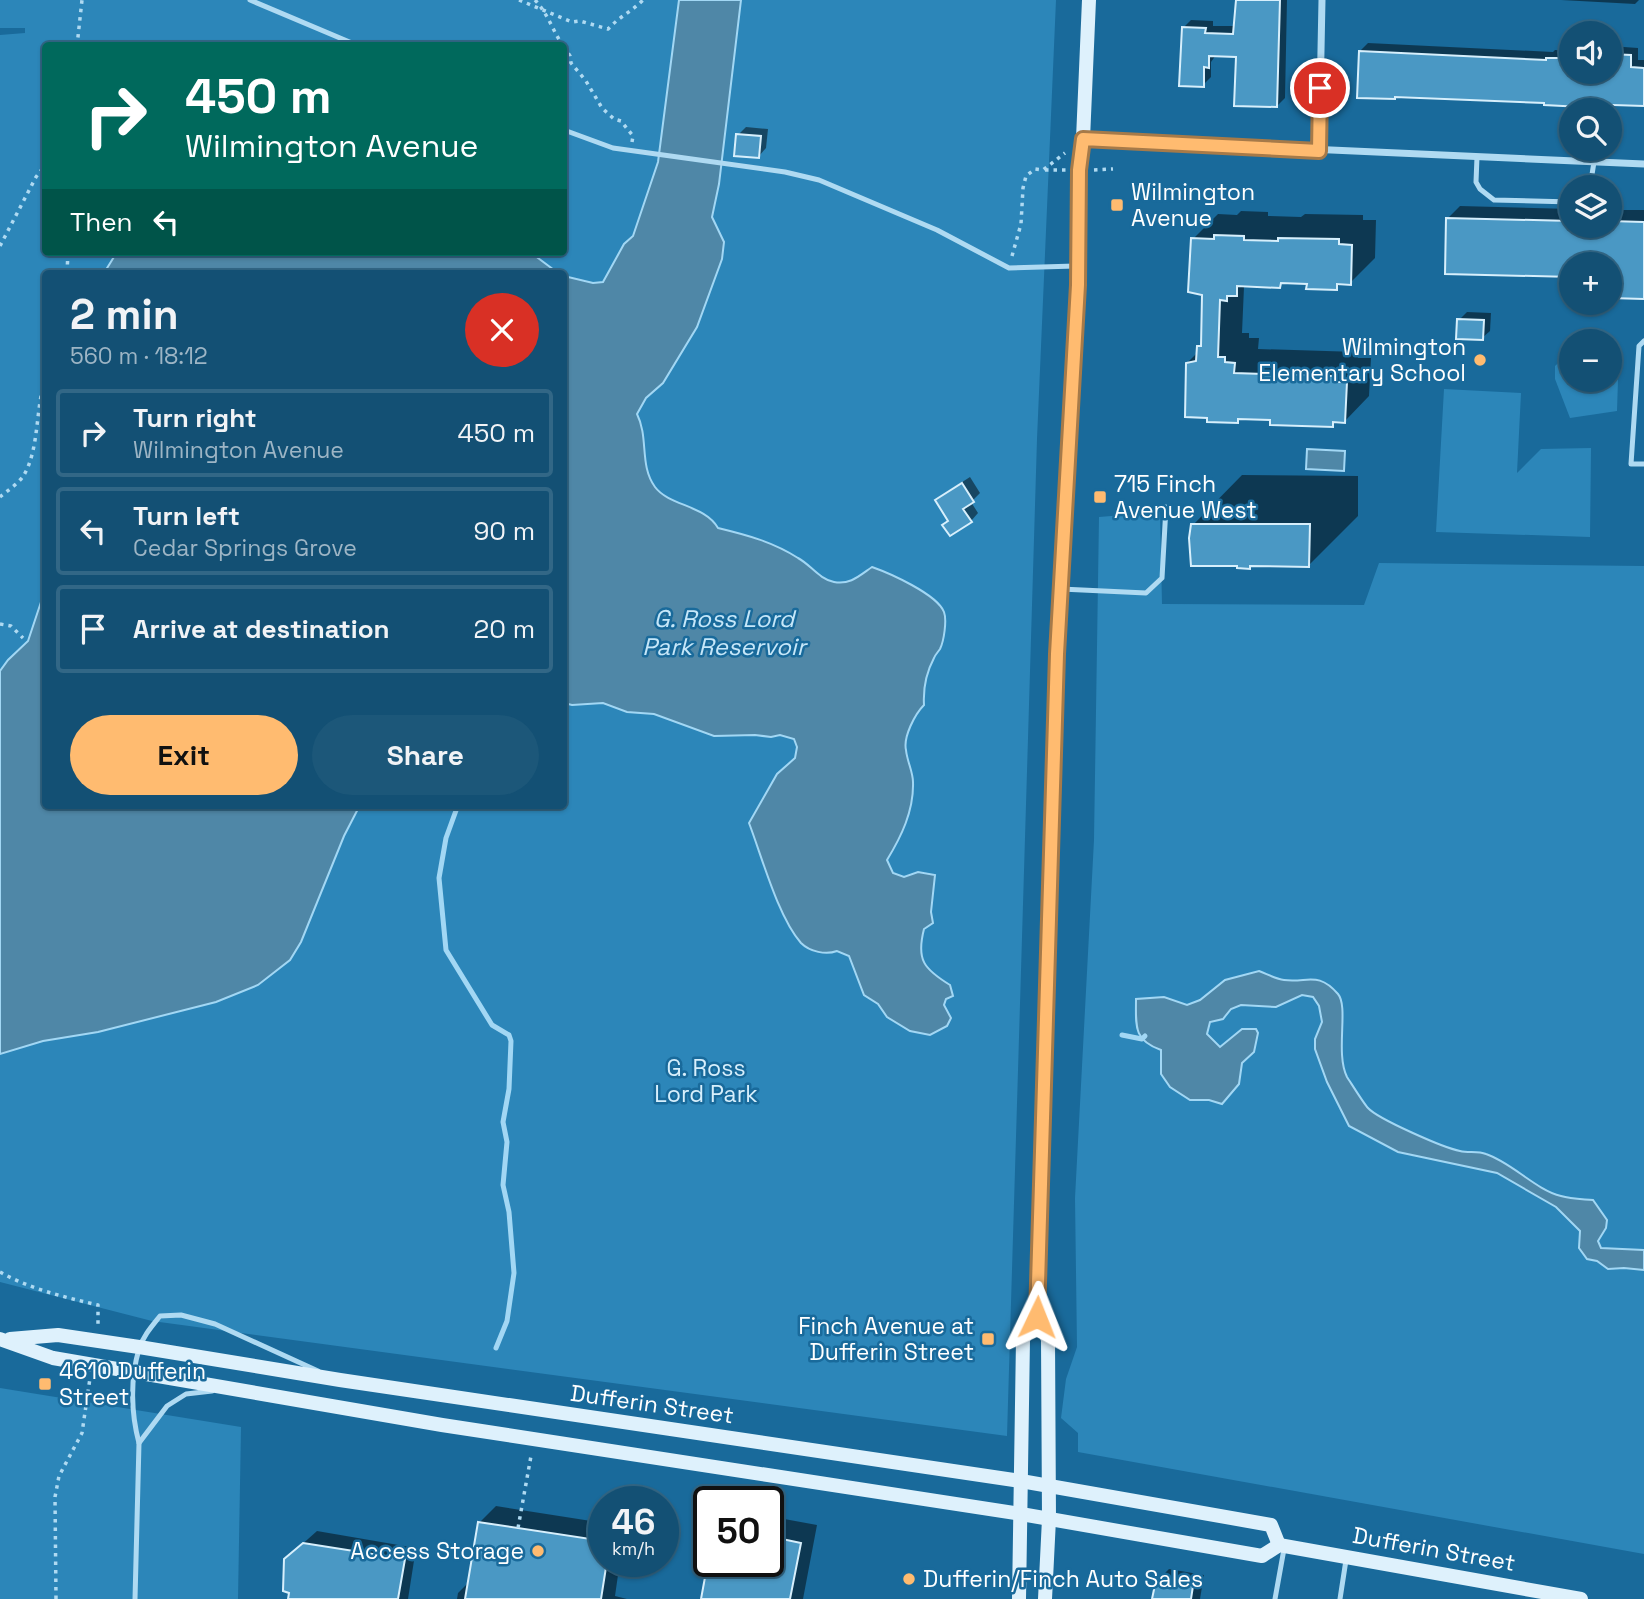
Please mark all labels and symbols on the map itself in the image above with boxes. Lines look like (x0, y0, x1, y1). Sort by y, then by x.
pin (1290, 58, 1350, 118)
place label: Wilmington Avenue (1131, 177, 1255, 233)
marker: Wilmington Avenue (1109, 197, 1125, 213)
place label: Wilmington Elementary School (1258, 332, 1466, 388)
marker: Wilmington Elementary School (1472, 352, 1488, 368)
place label: 715 Finch Avenue West (1114, 469, 1257, 525)
marker: 715 Finch Avenue West (1092, 489, 1108, 505)
water label: G. Ross Lord Park Reservoir (642, 603, 809, 662)
park label: G. Ross Lord Park (654, 1053, 758, 1109)
position arrow (1000, 1280, 1074, 1354)
place label: Finch Avenue at Dufferin Street (798, 1311, 974, 1367)
marker: Finch Avenue at Dufferin Street (980, 1331, 996, 1347)
place label: 4610 Dufferin Street (59, 1356, 206, 1412)
marker: 4610 Dufferin Street (37, 1376, 53, 1392)
street label: Dufferin Street (568, 1378, 736, 1430)
speed limit sign: 50 (693, 1486, 784, 1577)
street label: Dufferin Street (1350, 1520, 1518, 1578)
place label: Access Storage (350, 1536, 524, 1566)
marker: Access Storage (530, 1543, 546, 1559)
place label: Dufferin/Finch Auto Sales (923, 1564, 1203, 1594)
marker: Dufferin/Finch Auto Sales (901, 1571, 917, 1587)

